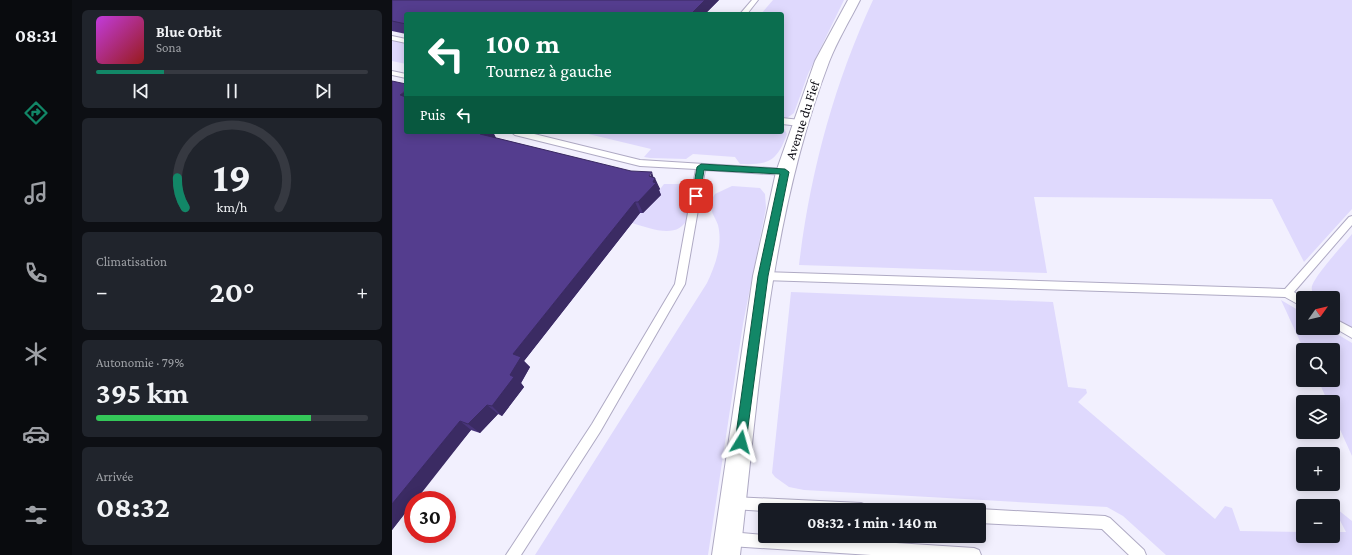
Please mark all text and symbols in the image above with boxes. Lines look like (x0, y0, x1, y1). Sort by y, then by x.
text: Blue Orbit (156, 24, 222, 40)
text: 08:31 (15, 26, 57, 46)
icon: left (420, 28, 472, 80)
text: 100 m (486, 28, 560, 59)
text: Sona (156, 40, 182, 55)
text: Tournez à gauche (486, 61, 612, 81)
street label: Avenue du Fief (782, 78, 823, 161)
icon: previous (130, 80, 152, 102)
icon: pause (221, 80, 243, 102)
icon: next (312, 80, 334, 102)
icon: directions (22, 99, 50, 127)
icon: left (453, 104, 475, 126)
text: Puis (420, 107, 445, 123)
text: 19 (213, 154, 251, 200)
icon: music (22, 179, 50, 207)
pin (679, 179, 713, 213)
icon: arrive (685, 185, 707, 207)
text: km/h (217, 198, 248, 214)
text: Climatisation (96, 254, 167, 269)
icon: phone (22, 259, 50, 287)
text: 20° (209, 275, 255, 308)
text: − (96, 279, 108, 304)
text: + (356, 279, 368, 304)
north arrow (1296, 291, 1340, 335)
map controls (1296, 291, 1340, 543)
icon: climate (22, 340, 50, 368)
button: search (1296, 343, 1340, 387)
text: Autonomie · 79% (96, 355, 184, 370)
text: 395 km (96, 376, 189, 409)
button: layers (1296, 395, 1340, 439)
icon: car (22, 420, 50, 448)
position arrow (720, 421, 762, 463)
button: + (1296, 447, 1340, 491)
text: Arrivée (96, 469, 133, 484)
text: 08:32 (96, 490, 170, 523)
speed limit sign: 30 (404, 491, 456, 543)
button: − (1296, 499, 1340, 543)
icon: filters (22, 501, 50, 529)
text: 08:32 · 1 min · 140 m (807, 515, 937, 531)

